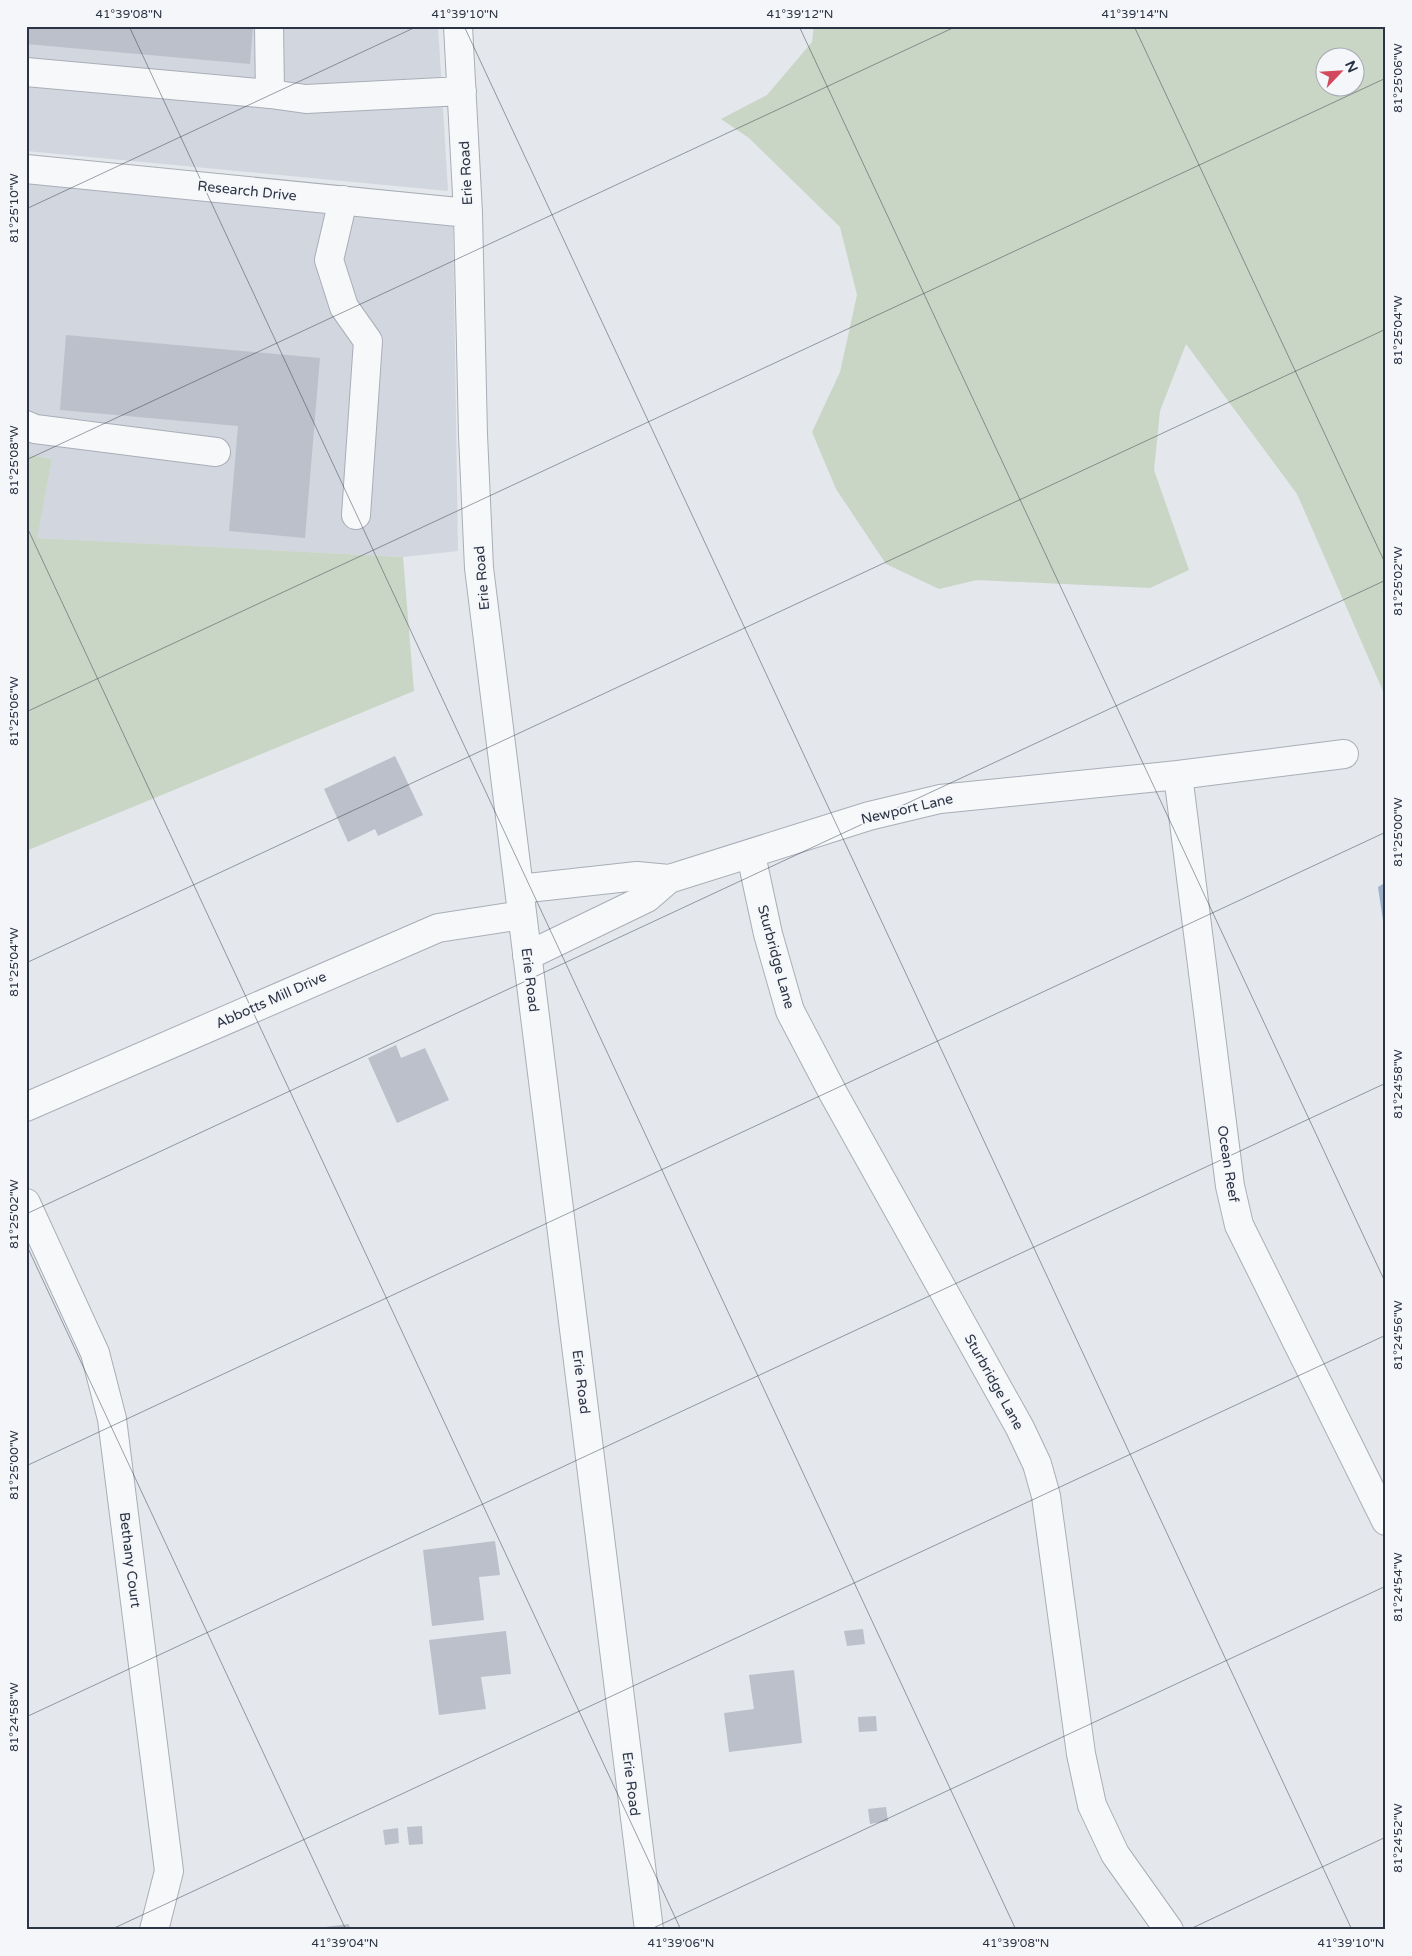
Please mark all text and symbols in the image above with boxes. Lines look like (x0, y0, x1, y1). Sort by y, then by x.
text: 41°39'08"N (96, 7, 163, 21)
text: 41°39'10"N (432, 7, 499, 21)
text: 41°39'12"N (767, 7, 834, 21)
text: 41°39'14"N (1102, 7, 1169, 21)
text: 81°25'06"W (1391, 43, 1405, 113)
north arrow (1314, 48, 1364, 98)
text: N (1341, 58, 1361, 75)
street label: Erie Road (456, 140, 476, 206)
text: 81°25'10"W (7, 173, 21, 243)
street label: Research Drive (197, 177, 298, 205)
text: 81°25'04"W (1391, 295, 1405, 365)
text: 81°25'08"W (7, 425, 21, 495)
street label: Erie Road (471, 545, 493, 611)
text: 81°25'02"W (1391, 546, 1405, 616)
text: 81°25'06"W (7, 676, 21, 746)
street label: Newport Lane (859, 790, 955, 828)
text: 81°25'00"W (1391, 797, 1405, 867)
street label: Sturbridge Lane (754, 903, 798, 1011)
text: 81°25'04"W (7, 927, 21, 997)
street label: Erie Road (518, 947, 542, 1013)
street label: Abbotts Mill Drive (213, 968, 329, 1032)
text: 81°24'58"W (1391, 1049, 1405, 1119)
street label: Ocean Reef (1214, 1124, 1243, 1204)
text: 81°25'02"W (7, 1179, 21, 1249)
text: 81°24'56"W (1391, 1300, 1405, 1370)
street label: Sturbridge Lane (961, 1331, 1027, 1433)
street label: Erie Road (569, 1349, 593, 1415)
text: 81°25'00"W (7, 1430, 21, 1500)
street label: Bethany Court (116, 1511, 144, 1609)
text: 81°24'54"W (1391, 1552, 1405, 1622)
text: 81°24'58"W (7, 1682, 21, 1752)
street label: Erie Road (619, 1751, 643, 1817)
text: 81°24'52"W (1391, 1803, 1405, 1873)
text: 41°39'04"N (312, 1936, 379, 1950)
text: 41°39'06"N (648, 1936, 715, 1950)
text: 41°39'08"N (983, 1936, 1050, 1950)
text: 41°39'10"N (1318, 1936, 1385, 1950)

